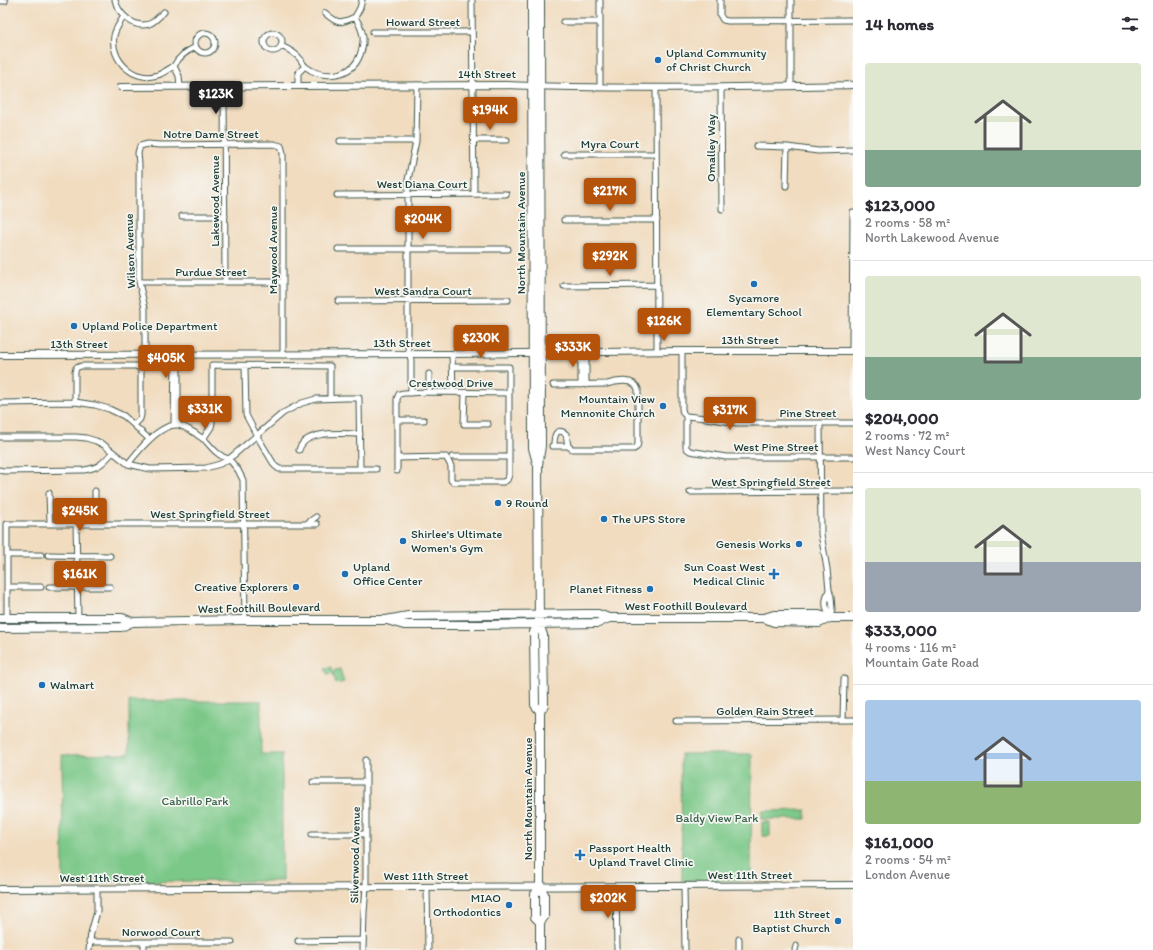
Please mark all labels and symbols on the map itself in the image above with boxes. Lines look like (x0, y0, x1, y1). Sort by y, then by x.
street label: Howard Street (386, 15, 460, 29)
place label: Upland Community of Christ Church (666, 46, 767, 74)
marker: Upland Community of Christ Church (653, 55, 663, 65)
street label: 14th Street (458, 67, 517, 81)
pin: $123K (188, 81, 244, 115)
pin: $194K (462, 97, 518, 131)
street label: Omalley Way (704, 114, 718, 182)
street label: Notre Dame Street (163, 127, 259, 141)
street label: Myra Court (581, 137, 640, 151)
street label: Lakewood Avenue (208, 155, 222, 247)
street label: North Mountain Avenue (514, 171, 528, 294)
street label: West Diana Court (377, 177, 468, 191)
pin: $217K (582, 178, 638, 212)
street label: Maywood Avenue (266, 206, 280, 294)
pin: $204K (395, 206, 451, 240)
street label: Wilson Avenue (122, 213, 138, 289)
pin: $292K (582, 243, 638, 277)
street label: Purdue Street (175, 265, 247, 279)
marker: Sycamore Elementary School (749, 279, 759, 289)
street label: West Sandra Court (374, 284, 472, 298)
place label: Sycamore Elementary School (706, 291, 802, 319)
pin: $126K (636, 308, 692, 342)
place label: Upland Police Department (82, 319, 218, 333)
marker: Upland Police Department (69, 321, 79, 331)
pin: $230K (453, 325, 509, 359)
street label: 13th Street (721, 333, 779, 347)
pin: $333K (545, 334, 601, 368)
street label: 13th Street (373, 336, 431, 350)
street label: 13th Street (50, 337, 108, 351)
pin: $405K (138, 345, 194, 379)
street label: Crestwood Drive (409, 376, 494, 390)
place label: Mountain View Mennonite Church (561, 392, 655, 420)
pin: $331K (177, 396, 233, 430)
pin: $317K (702, 397, 758, 431)
marker: Mountain View Mennonite Church (658, 401, 668, 411)
street label: Pine Street (779, 406, 837, 420)
street label: West Pine Street (733, 440, 819, 454)
street label: West Springfield Street (711, 475, 831, 489)
place label: 9 Round (506, 496, 549, 510)
pin: $245K (52, 498, 108, 532)
marker: 9 Round (493, 498, 503, 508)
street label: West Springfield Street (150, 507, 270, 521)
place label: The UPS Store (612, 512, 686, 526)
marker: The UPS Store (599, 514, 609, 524)
place label: Shirlee's Ultimate Women's Gym (411, 527, 502, 555)
marker: Shirlee's Ultimate Women's Gym (398, 536, 408, 546)
place label: Genesis Works (716, 537, 791, 551)
marker: Genesis Works (794, 539, 804, 549)
place label: Upland Office Center (353, 560, 423, 588)
place label: Sun Coast West Medical Clinic (684, 560, 766, 588)
pin: $161K (52, 561, 108, 595)
marker: Sun Coast West Medical Clinic (768, 568, 780, 580)
marker: Upland Office Center (340, 569, 350, 579)
place label: Creative Explorers (194, 580, 288, 594)
marker: Creative Explorers (291, 582, 301, 592)
place label: Planet Fitness (570, 582, 642, 596)
marker: Planet Fitness (645, 584, 655, 594)
street label: West Foothill Boulevard (625, 599, 748, 613)
street label: West Foothill Boulevard (198, 600, 321, 616)
place label: Walmart (50, 678, 95, 692)
marker: Walmart (37, 680, 47, 690)
street label: Golden Rain Street (716, 704, 814, 718)
street label: North Mountain Avenue (521, 737, 535, 860)
park label: Cabrillo Park (162, 794, 229, 808)
street label: Silverwood Avenue (347, 806, 363, 904)
park label: Baldy View Park (676, 811, 759, 825)
place label: Passport Health Upland Travel Clinic (589, 841, 694, 869)
marker: Passport Health Upland Travel Clinic (574, 849, 586, 861)
street label: West 11th Street (708, 868, 793, 882)
street label: West 11th Street (384, 869, 469, 883)
street label: West 11th Street (60, 871, 145, 885)
pin: $202K (580, 885, 636, 919)
place label: MIAO Orthodontics (433, 891, 501, 919)
marker: MIAO Orthodontics (504, 900, 514, 910)
place label: 11th Street Baptist Church (752, 907, 831, 935)
marker: 11th Street Baptist Church (833, 916, 843, 926)
street label: Norwood Court (122, 925, 201, 939)

